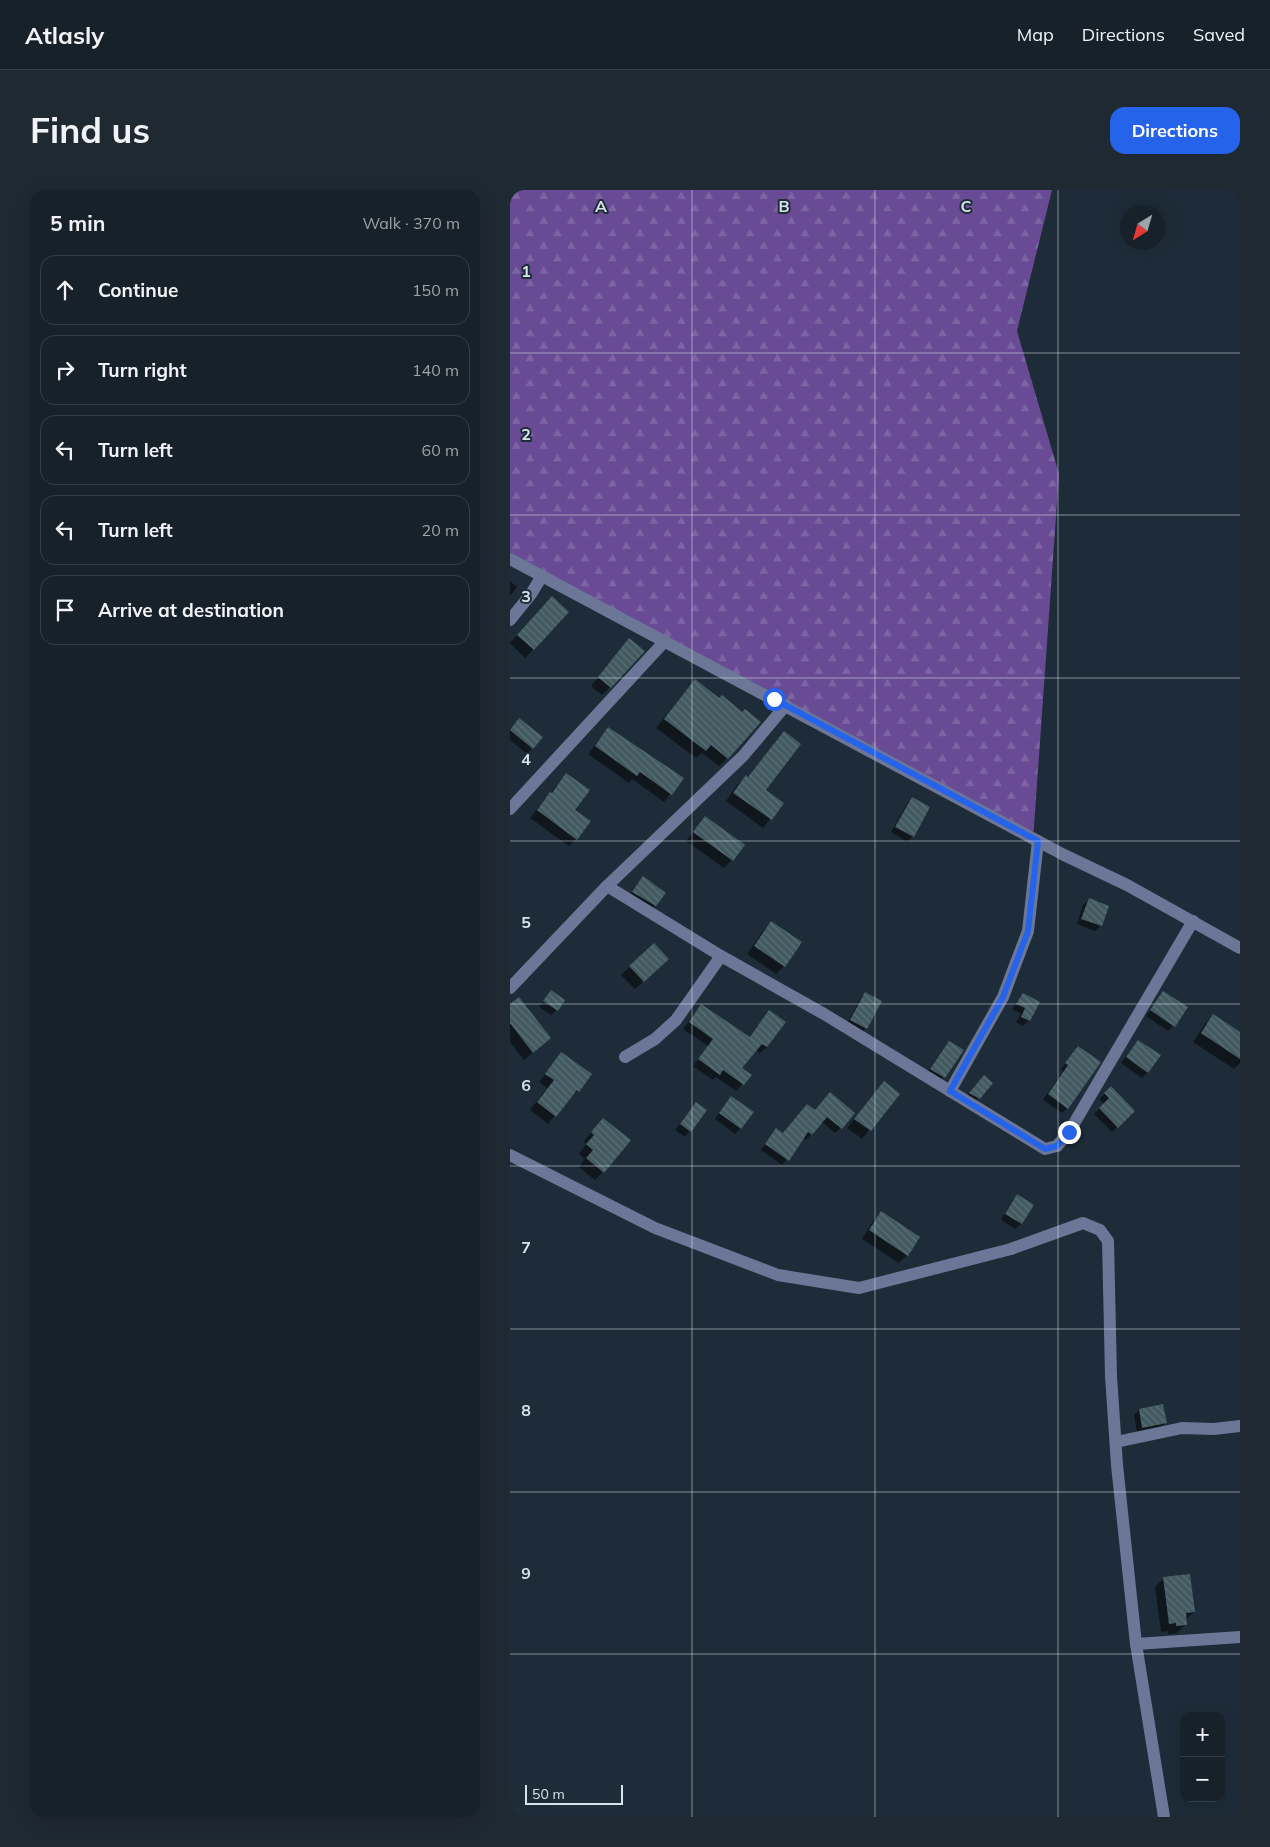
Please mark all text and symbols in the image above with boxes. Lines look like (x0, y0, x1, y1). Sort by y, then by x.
text: Atlasly (25, 20, 104, 50)
text: Map (1017, 23, 1054, 46)
text: Directions (1082, 23, 1165, 46)
text: Saved (1193, 23, 1245, 46)
button: Directions (1110, 107, 1240, 154)
text: Find us (30, 108, 150, 152)
text: A (595, 196, 607, 216)
text: B (778, 196, 790, 216)
text: C (961, 196, 972, 216)
north arrow (1120, 205, 1165, 250)
text: 5 min (50, 210, 105, 236)
text: Walk · 370 m (362, 213, 460, 233)
text: 1 (521, 261, 531, 281)
icon: ahead (51, 276, 79, 304)
text: Continue (98, 278, 178, 302)
text: 150 m (412, 280, 459, 300)
icon: right (51, 356, 79, 384)
text: Turn right (98, 358, 187, 382)
text: 140 m (412, 360, 459, 380)
text: 2 (521, 424, 531, 444)
icon: left (51, 436, 79, 464)
text: Turn left (98, 438, 173, 462)
text: 60 m (422, 440, 459, 460)
icon: left (51, 516, 79, 544)
text: Turn left (98, 518, 173, 542)
text: 20 m (422, 520, 459, 540)
text: 3 (521, 586, 531, 606)
icon: arrive (51, 596, 79, 624)
text: Arrive at destination (98, 598, 284, 622)
route start (763, 688, 786, 711)
text: 4 (521, 749, 531, 769)
text: 5 (521, 912, 531, 932)
text: 6 (521, 1075, 531, 1095)
route end (1058, 1121, 1081, 1144)
text: 7 (521, 1237, 531, 1257)
text: 8 (521, 1400, 531, 1420)
text: 9 (521, 1563, 531, 1583)
map controls (1180, 1712, 1225, 1802)
button: + (1180, 1712, 1225, 1757)
button: − (1180, 1757, 1225, 1802)
scale bar (525, 1782, 622, 1805)
text: 50 m (532, 1785, 565, 1803)

